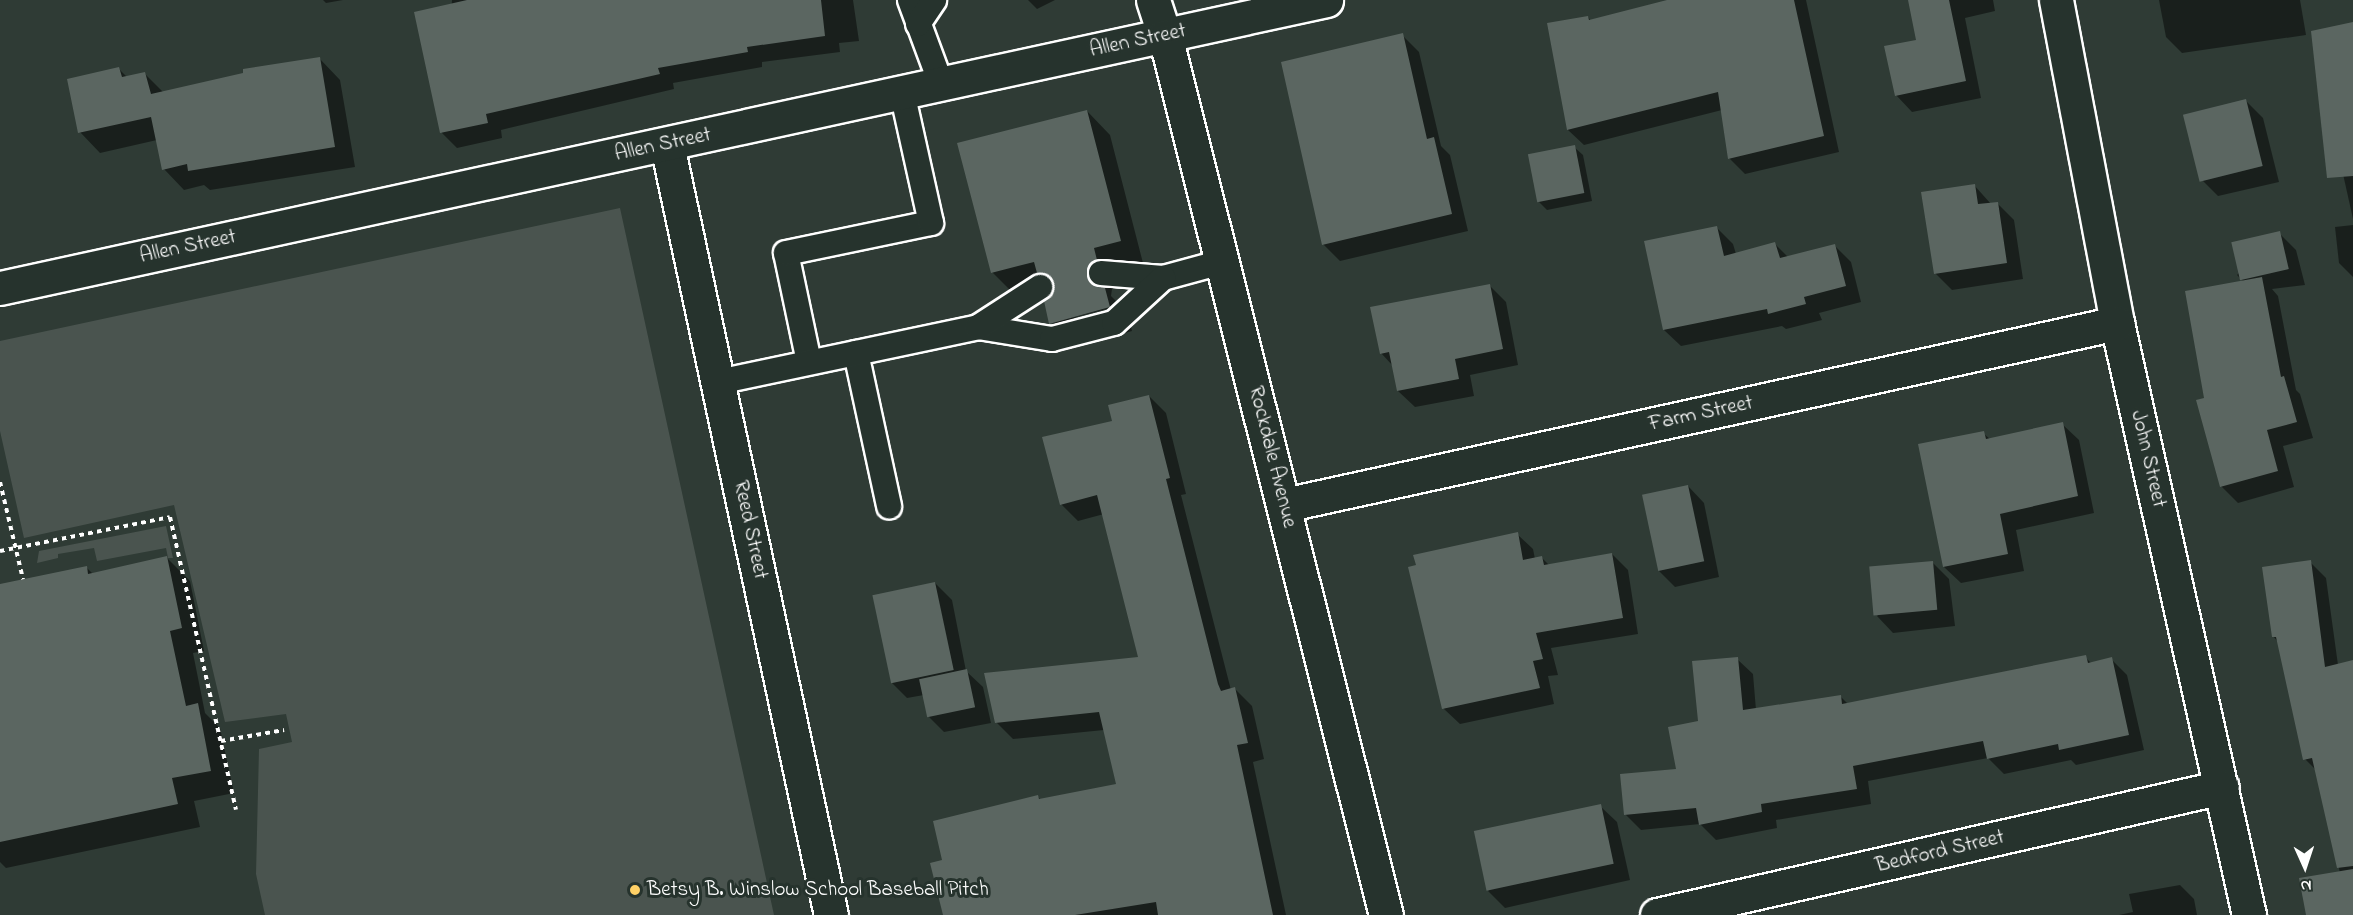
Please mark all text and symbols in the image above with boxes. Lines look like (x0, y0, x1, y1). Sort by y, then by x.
street label: Allen Street (1087, 18, 1189, 64)
street label: Allen Street (612, 122, 714, 168)
street label: Allen Street (137, 224, 239, 270)
street label: Rockdale Avenue (1242, 384, 1302, 530)
street label: Farm Street (1647, 391, 1755, 437)
street label: John Street (2125, 408, 2171, 510)
street label: Reed Street (727, 478, 773, 582)
street label: Bedford Street (1873, 825, 2007, 879)
north arrow (2275, 837, 2335, 897)
text: N (2300, 873, 2312, 897)
place label: Betsy B. Winslow School Baseball Pitch (647, 877, 989, 903)
marker: Betsy B. Winslow School Baseball Pitch (628, 883, 642, 897)

